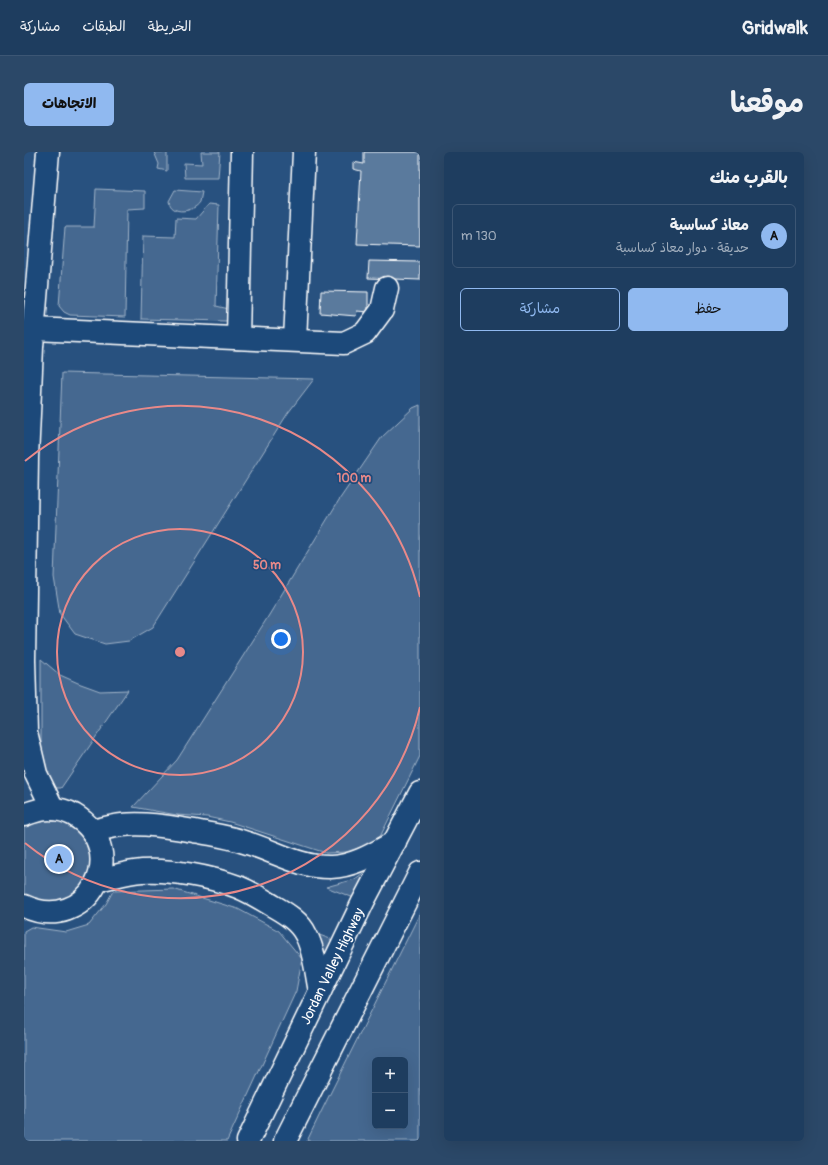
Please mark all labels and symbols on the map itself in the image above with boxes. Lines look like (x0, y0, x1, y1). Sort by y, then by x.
text: 100 m (337, 471, 372, 486)
text: 50 m (253, 558, 281, 573)
your location (271, 629, 291, 649)
centre of rings (173, 645, 187, 659)
pin: A (46, 844, 72, 874)
street label: Jordan Valley Highway (297, 905, 368, 1027)

